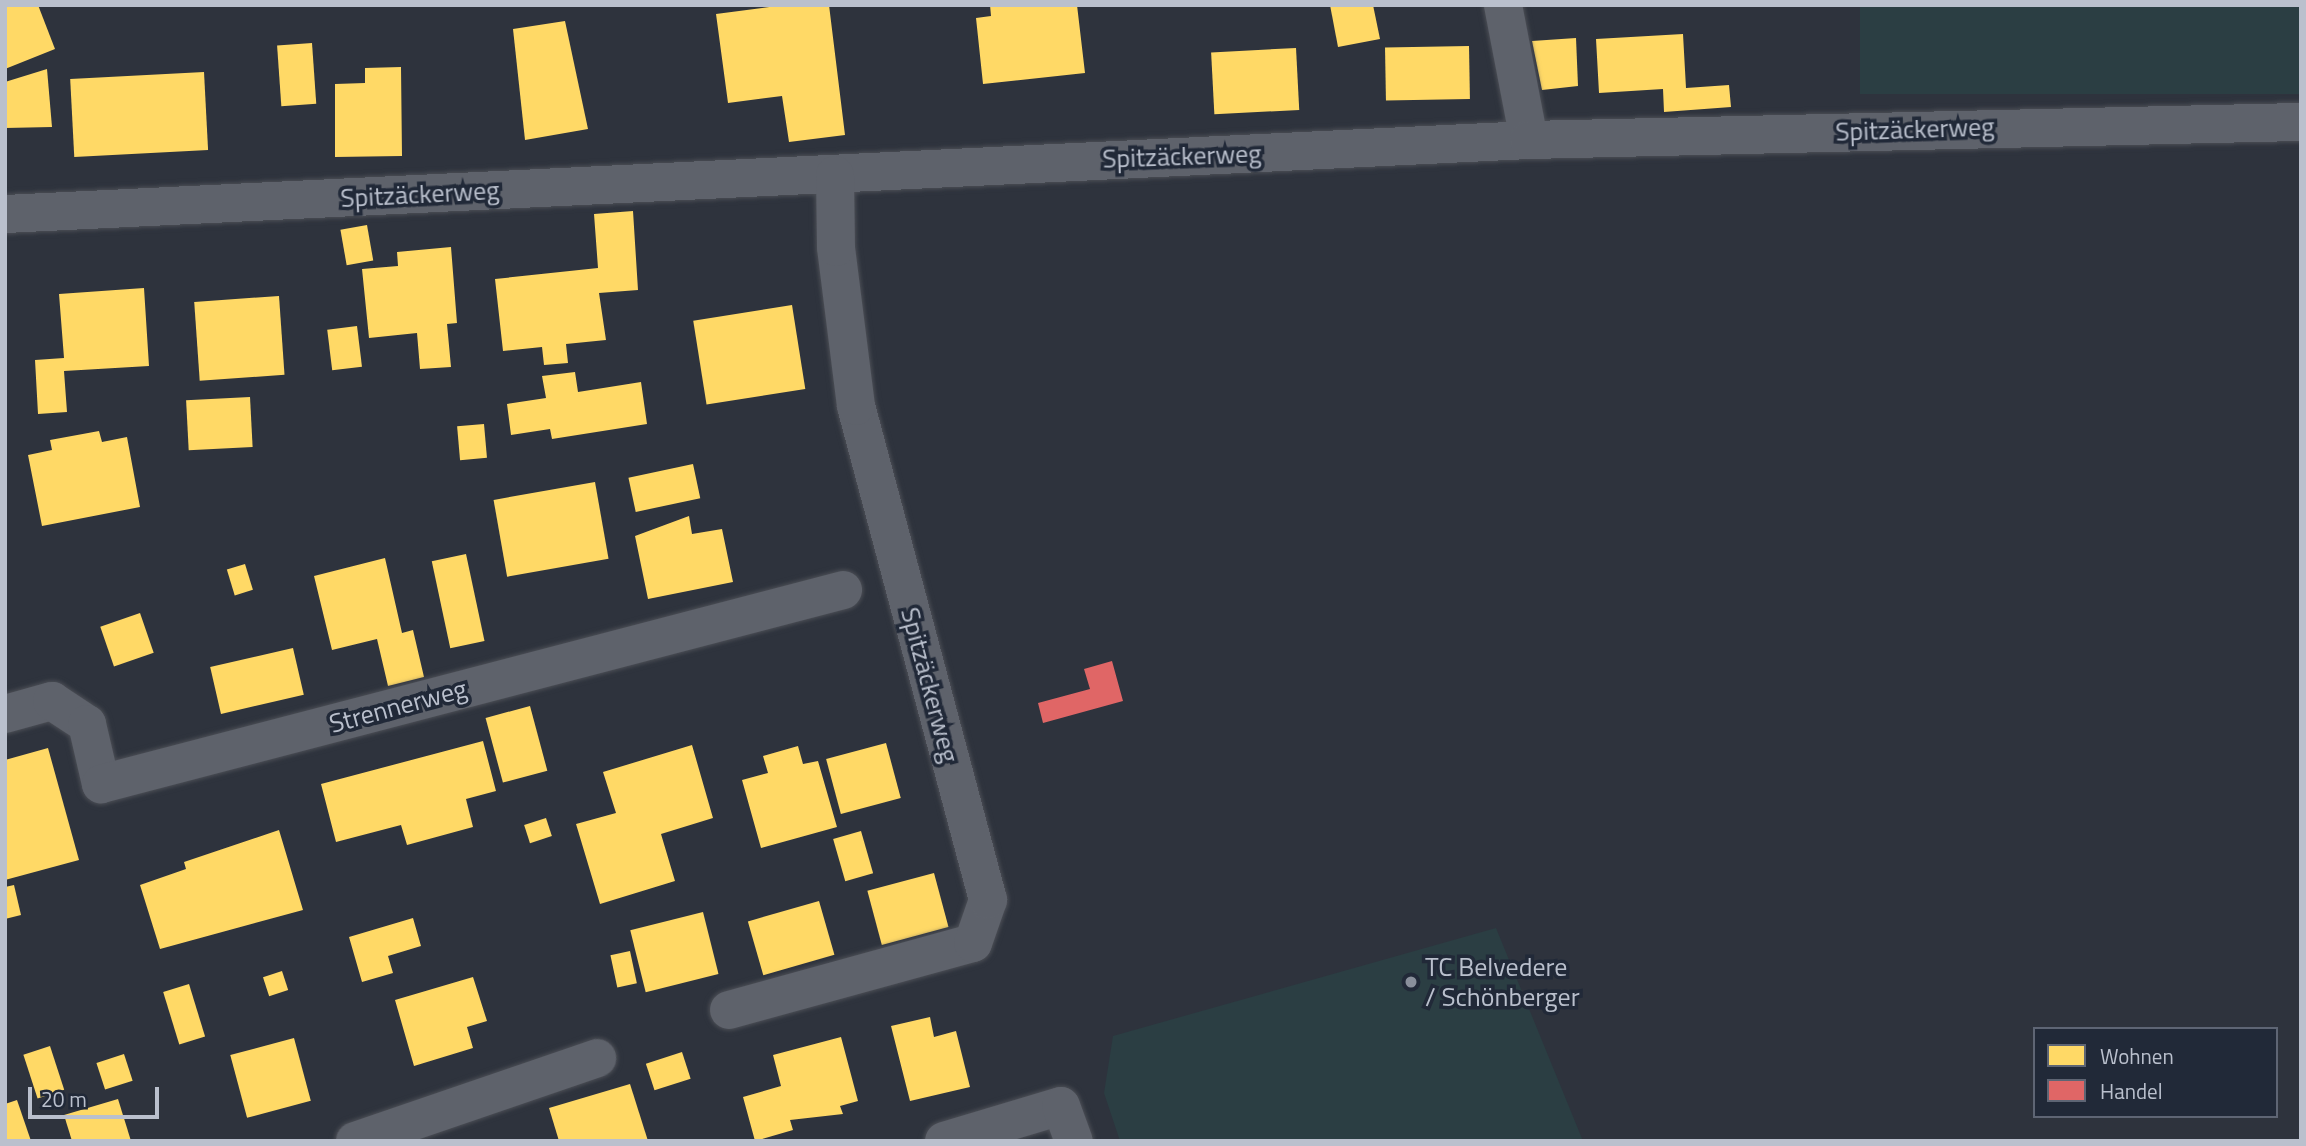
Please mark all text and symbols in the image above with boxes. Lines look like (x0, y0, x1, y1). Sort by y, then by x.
street label: Spitzäckerweg (1835, 111, 1995, 147)
street label: Spitzäckerweg (1102, 138, 1262, 174)
street label: Spitzäckerweg (340, 174, 500, 214)
street label: Spitzäckerweg (894, 604, 966, 766)
street label: Strennerweg (326, 673, 470, 739)
place label: TC Belvedere / Schönberger (1425, 951, 1580, 1012)
marker: TC Belvedere / Schönberger (1403, 974, 1419, 990)
legend (2033, 1027, 2278, 1118)
text: Wohnen (2100, 1040, 2174, 1072)
scale bar (32, 1072, 163, 1116)
text: Handel (2100, 1075, 2163, 1107)
text: 20 m (41, 1083, 87, 1115)

